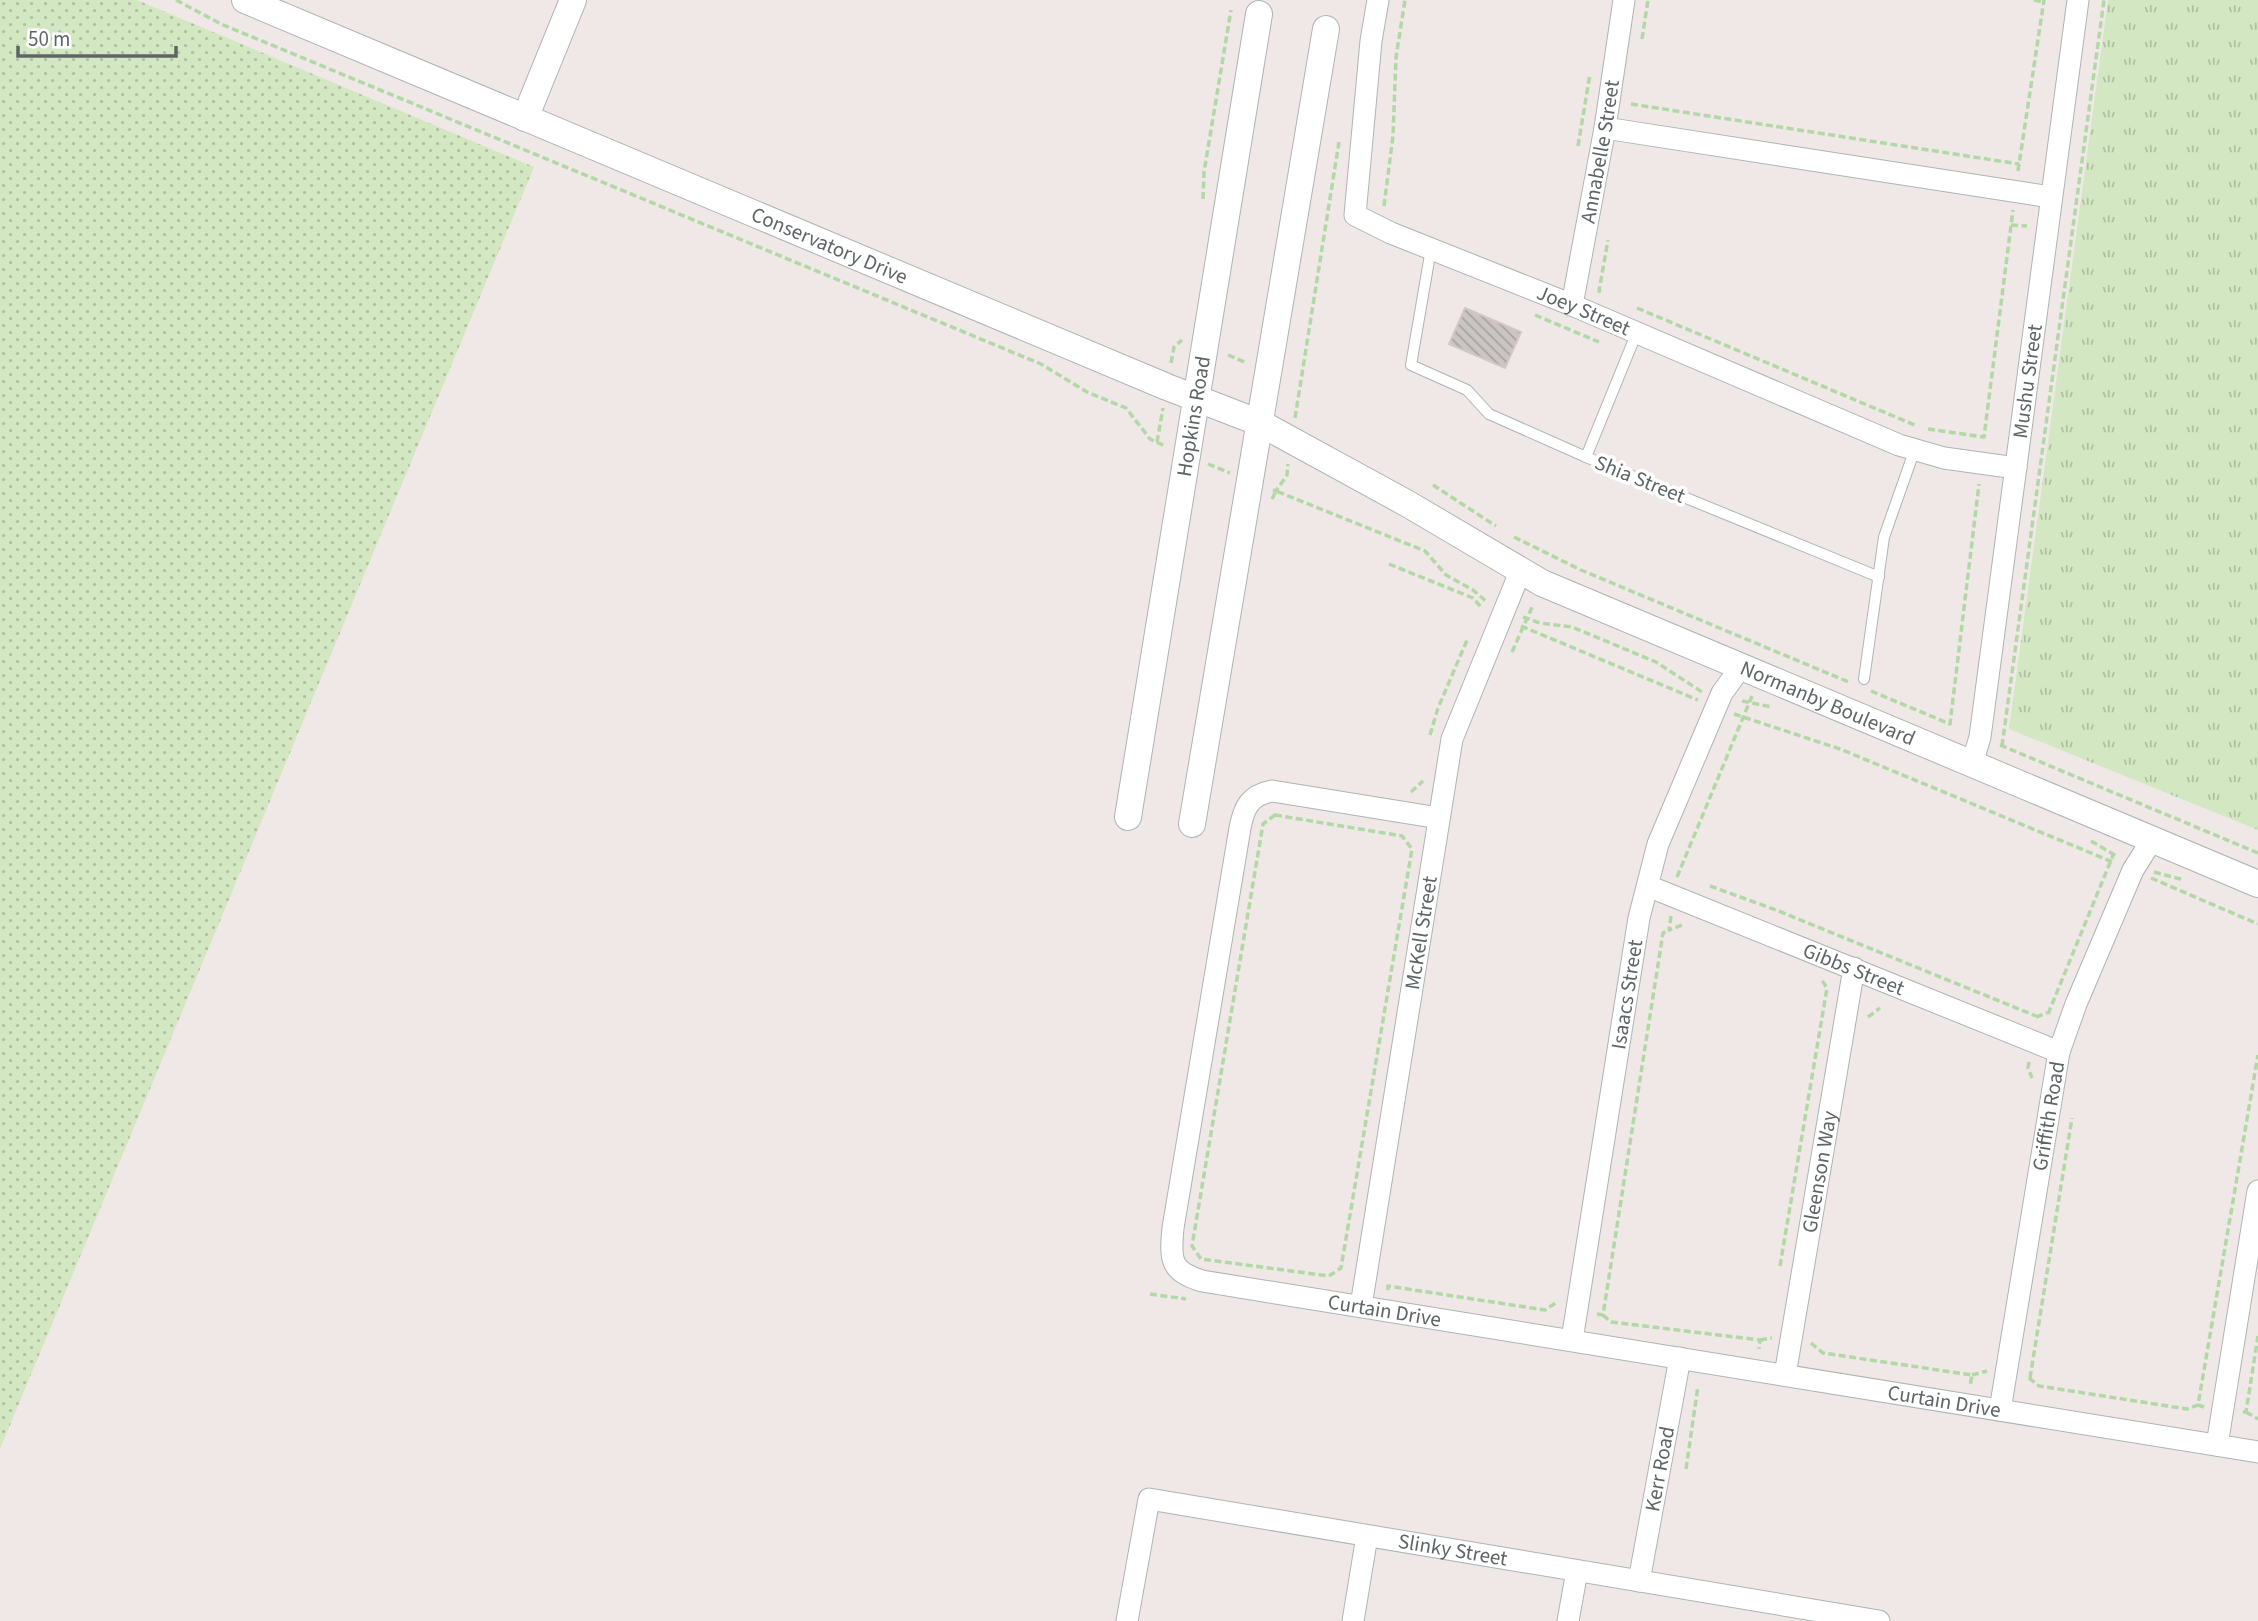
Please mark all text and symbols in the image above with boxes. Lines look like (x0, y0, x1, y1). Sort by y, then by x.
scale bar (18, 14, 175, 58)
text: 50 m (28, 24, 70, 54)
street label: Annabelle Street (1573, 78, 1627, 226)
street label: Conservatory Drive (747, 199, 912, 292)
street label: Joey Street (1532, 277, 1635, 343)
street label: Mushu Street (2005, 322, 2050, 440)
street label: Hopkins Road (1169, 354, 1218, 479)
street label: Shia Street (1590, 447, 1690, 511)
street label: Normanby Boulevard (1736, 653, 1920, 753)
street label: McKell Street (1397, 874, 1445, 992)
street label: Gibbs Street (1799, 935, 1909, 1003)
street label: Isaacs Street (1603, 937, 1650, 1051)
street label: Griffith Road (2025, 1059, 2072, 1173)
street label: Gleenson Way (1794, 1108, 1845, 1235)
street label: Curtain Drive (1326, 1287, 1443, 1334)
street label: Curtain Drive (1886, 1377, 2003, 1425)
street label: Kerr Road (1637, 1424, 1682, 1514)
street label: Slinky Street (1396, 1526, 1510, 1574)

